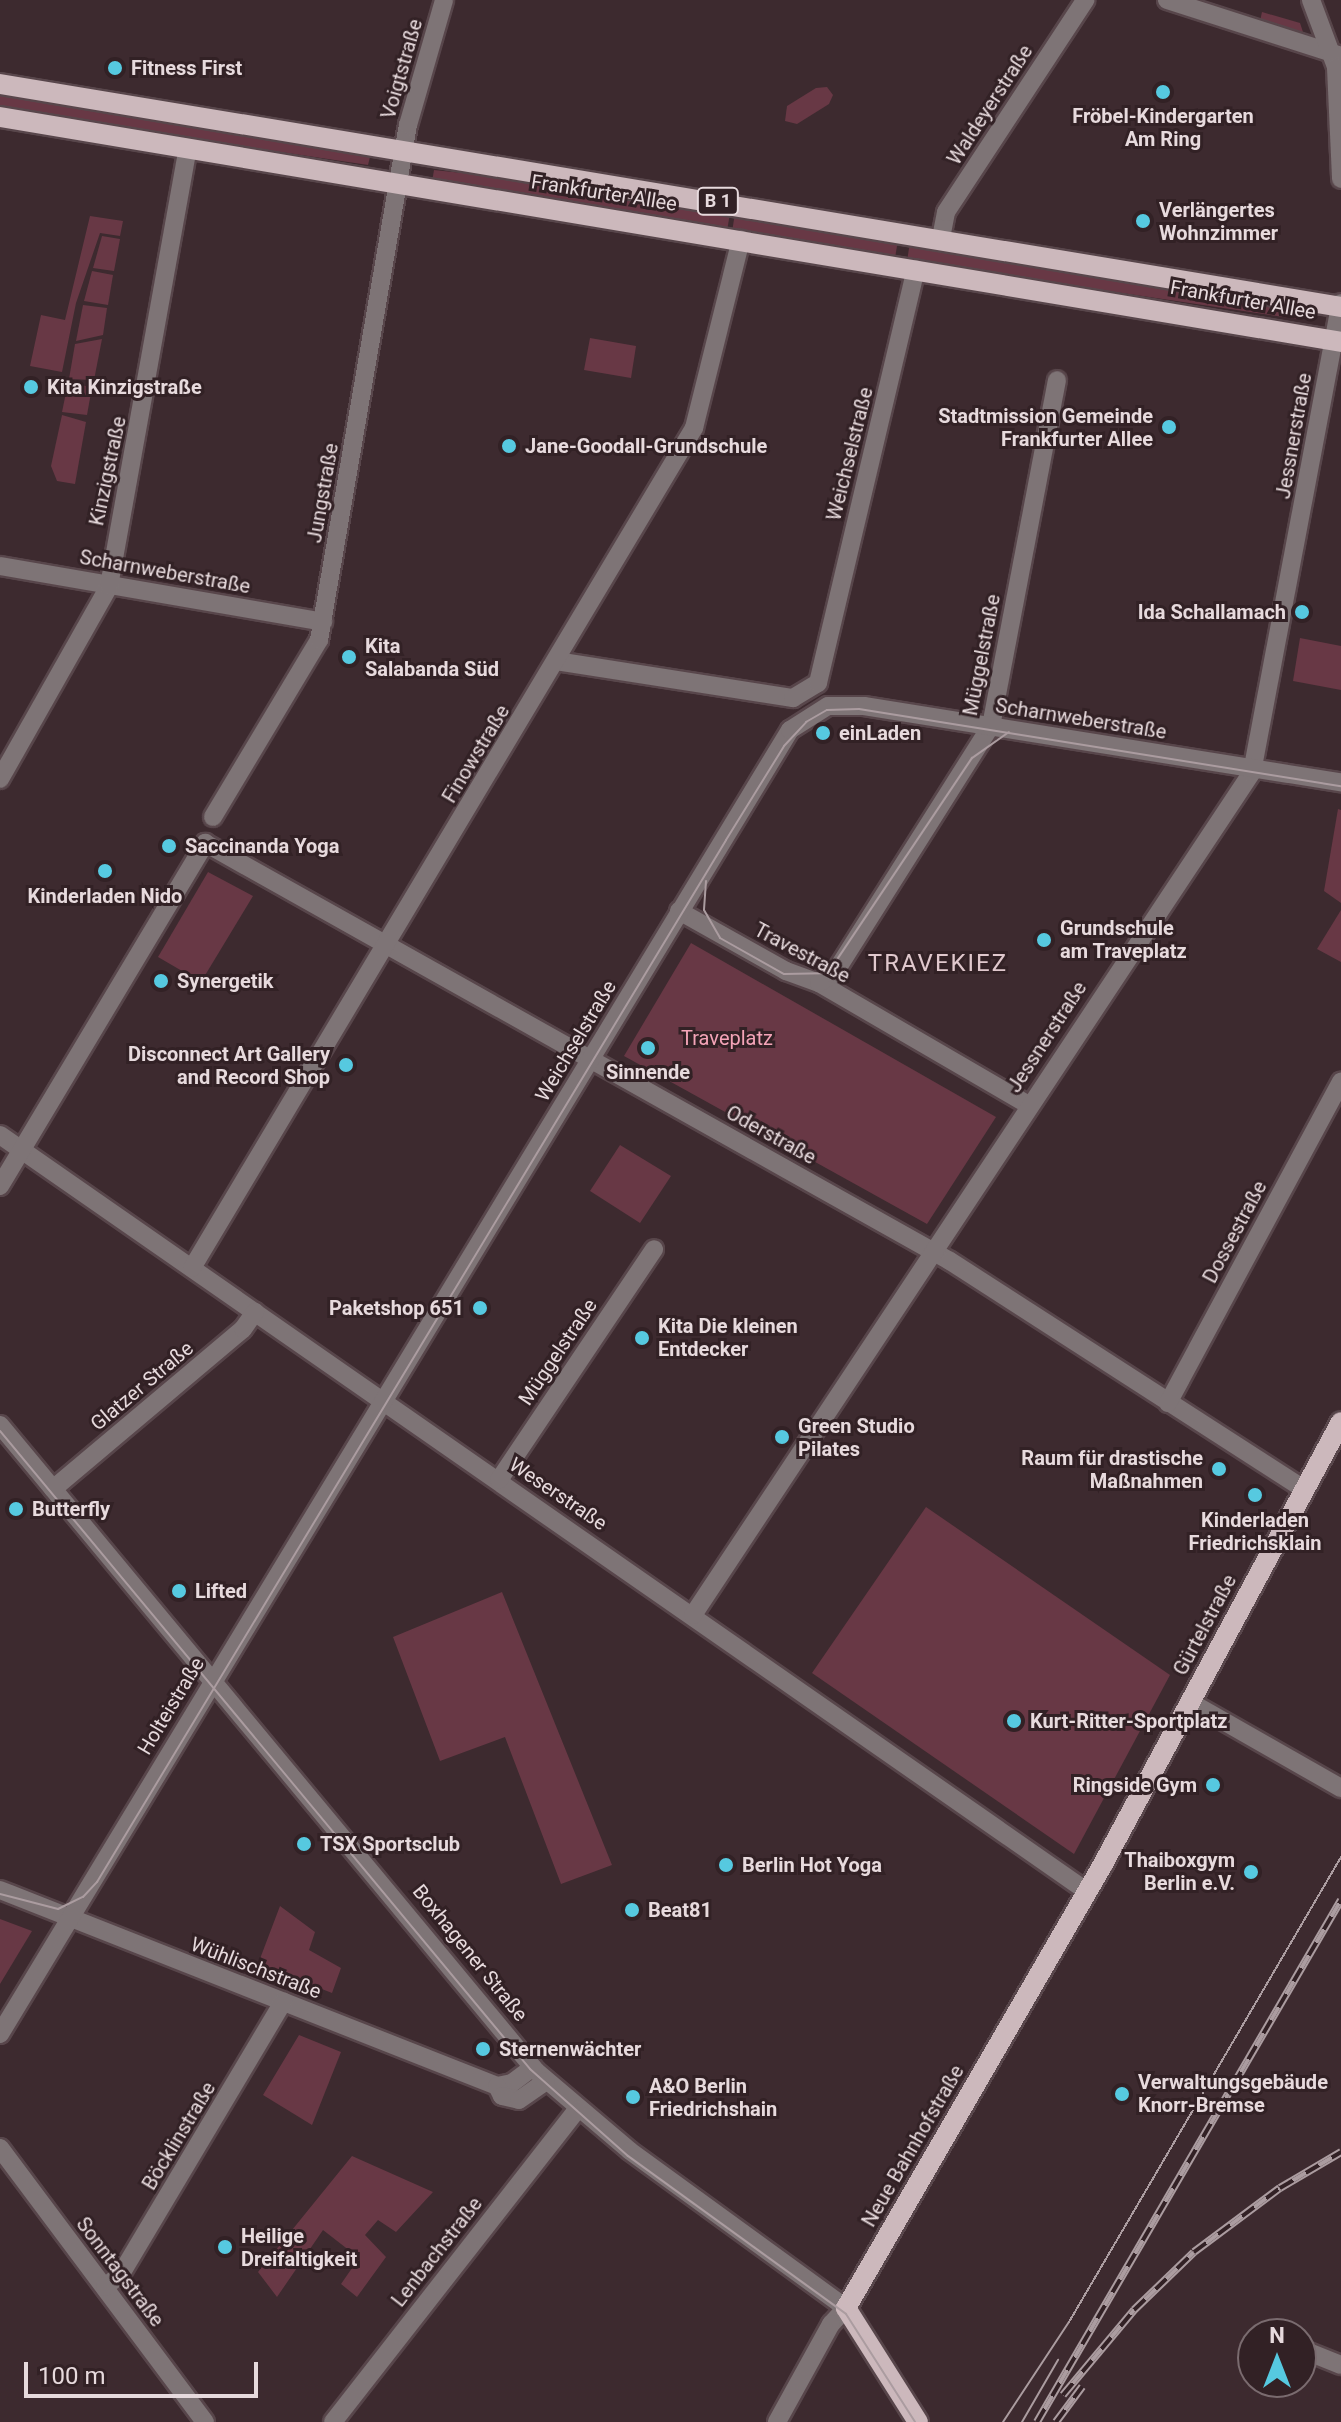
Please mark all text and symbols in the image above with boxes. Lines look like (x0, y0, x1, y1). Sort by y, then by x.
street label: Voigtstraße (376, 16, 428, 122)
street label: Waldeyerstraße (942, 40, 1038, 170)
place label: Fitness First (131, 56, 242, 80)
marker: Fitness First (106, 59, 124, 77)
marker: Fröbel-Kindergarten Am Ring (1154, 83, 1172, 101)
place label: Fröbel-Kindergarten Am Ring (1072, 104, 1254, 151)
street label: Frankfurter Allee (529, 170, 679, 216)
road number: B 1 (696, 187, 740, 215)
place label: Verlängertes Wohnzimmer (1159, 198, 1278, 245)
marker: Verlängertes Wohnzimmer (1134, 212, 1152, 230)
street label: Frankfurter Allee (1168, 275, 1318, 325)
street label: Jessnerstraße (1271, 371, 1317, 501)
place label: Kita Kinzigstraße (47, 375, 202, 399)
marker: Kita Kinzigstraße (22, 378, 40, 396)
street label: Weichselstraße (822, 385, 878, 523)
place label: Stadtmission Gemeinde Frankfurter Allee (938, 404, 1153, 451)
street label: Kinzigstraße (85, 414, 131, 528)
marker: Stadtmission Gemeinde Frankfurter Allee (1160, 418, 1178, 436)
place label: Jane-Goodall-Grundschule (525, 434, 767, 458)
marker: Jane-Goodall-Grundschule (500, 437, 518, 455)
street label: Jungstraße (302, 441, 344, 545)
street label: Scharnweberstraße (78, 545, 252, 599)
street label: Müggelstraße (958, 592, 1006, 718)
place label: Ida Schallamach (1138, 600, 1286, 624)
marker: Ida Schallamach (1293, 603, 1311, 621)
place label: Kita Salabanda Süd (365, 634, 499, 681)
marker: Kita Salabanda Süd (340, 648, 358, 666)
street label: Scharnweberstraße (994, 694, 1168, 744)
street label: Finowstraße (437, 701, 515, 807)
place label: einLaden (839, 721, 921, 745)
marker: einLaden (814, 724, 832, 742)
place label: Saccinanda Yoga (185, 834, 339, 858)
marker: Saccinanda Yoga (160, 837, 178, 855)
marker: Kinderladen Nido (96, 862, 114, 880)
place label: Kinderladen Nido (28, 884, 182, 908)
place label: Grundschule am Traveplatz (1060, 916, 1187, 963)
street label: Travestraße (750, 918, 854, 988)
marker: Grundschule am Traveplatz (1035, 931, 1053, 949)
district label: TRAVEKIEZ (868, 950, 1008, 978)
place label: Synergetik (177, 969, 274, 993)
marker: Synergetik (152, 972, 170, 990)
street label: Weichselstraße (530, 976, 622, 1106)
street label: Jessnerstraße (1002, 977, 1092, 1097)
park label: Traveplatz (681, 1026, 773, 1050)
marker: Sinnende (639, 1039, 657, 1057)
place label: Disconnect Art Gallery and Record Shop (128, 1042, 330, 1089)
marker: Disconnect Art Gallery and Record Shop (337, 1056, 355, 1074)
place label: Sinnende (606, 1060, 690, 1084)
street label: Oderstraße (722, 1100, 820, 1170)
street label: Dossestraße (1198, 1177, 1272, 1287)
street label: Müggelstraße (514, 1294, 602, 1410)
place label: Paketshop 651 (329, 1296, 464, 1320)
marker: Paketshop 651 (471, 1299, 489, 1317)
place label: Kita Die kleinen Entdecker (658, 1314, 798, 1361)
marker: Kita Die kleinen Entdecker (633, 1329, 651, 1347)
street label: Glatzer Straße (86, 1336, 198, 1436)
place label: Green Studio Pilates (798, 1414, 915, 1461)
marker: Green Studio Pilates (773, 1428, 791, 1446)
place label: Raum für drastische Maßnahmen (1021, 1446, 1203, 1493)
street label: Weserstraße (505, 1453, 611, 1535)
marker: Raum für drastische Maßnahmen (1210, 1460, 1228, 1478)
marker: Kinderladen Friedrichsklain (1246, 1486, 1264, 1504)
place label: Butterfly (32, 1497, 110, 1521)
marker: Butterfly (7, 1500, 25, 1518)
place label: Kinderladen Friedrichsklain (1188, 1508, 1322, 1555)
street label: Gürtelstraße (1168, 1571, 1242, 1679)
place label: Lifted (195, 1579, 247, 1603)
marker: Lifted (170, 1582, 188, 1600)
street label: Holteistraße (133, 1653, 209, 1759)
place label: Kurt-Ritter-Sportplatz (1030, 1709, 1227, 1733)
marker: Kurt-Ritter-Sportplatz (1005, 1712, 1023, 1730)
place label: Ringside Gym (1073, 1773, 1197, 1797)
marker: Ringside Gym (1204, 1776, 1222, 1794)
place label: TSX Sportsclub (320, 1832, 460, 1856)
marker: TSX Sportsclub (295, 1835, 313, 1853)
place label: Thaiboxgym Berlin e.V. (1124, 1848, 1235, 1895)
place label: Berlin Hot Yoga (742, 1853, 882, 1877)
marker: Berlin Hot Yoga (717, 1856, 735, 1874)
marker: Thaiboxgym Berlin e.V. (1242, 1863, 1260, 1881)
street label: Boxhagener Straße (408, 1880, 532, 2026)
place label: Beat81 (648, 1898, 712, 1922)
marker: Beat81 (623, 1901, 641, 1919)
street label: Wühlischstraße (187, 1932, 325, 2004)
place label: Sternenwächter (499, 2037, 641, 2061)
marker: Sternenwächter (474, 2040, 492, 2058)
street label: Neue Bahnhofstraße (857, 2061, 969, 2231)
place label: Verwaltungsgebäude Knorr-Bremse (1138, 2070, 1328, 2117)
place label: A&O Berlin Friedrichshain (649, 2074, 777, 2121)
street label: Böcklinstraße (137, 2078, 221, 2194)
marker: Verwaltungsgebäude Knorr-Bremse (1113, 2085, 1131, 2103)
marker: A&O Berlin Friedrichshain (624, 2088, 642, 2106)
street label: Lenbachstraße (387, 2192, 487, 2312)
street label: Sonntagstraße (71, 2213, 169, 2331)
place label: Heilige Dreifaltigkeit (241, 2224, 357, 2271)
marker: Heilige Dreifaltigkeit (216, 2238, 234, 2256)
north arrow (1237, 2318, 1317, 2398)
text: N (1269, 2323, 1285, 2348)
scale bar (28, 2346, 262, 2396)
text: 100 m (38, 2362, 105, 2390)

